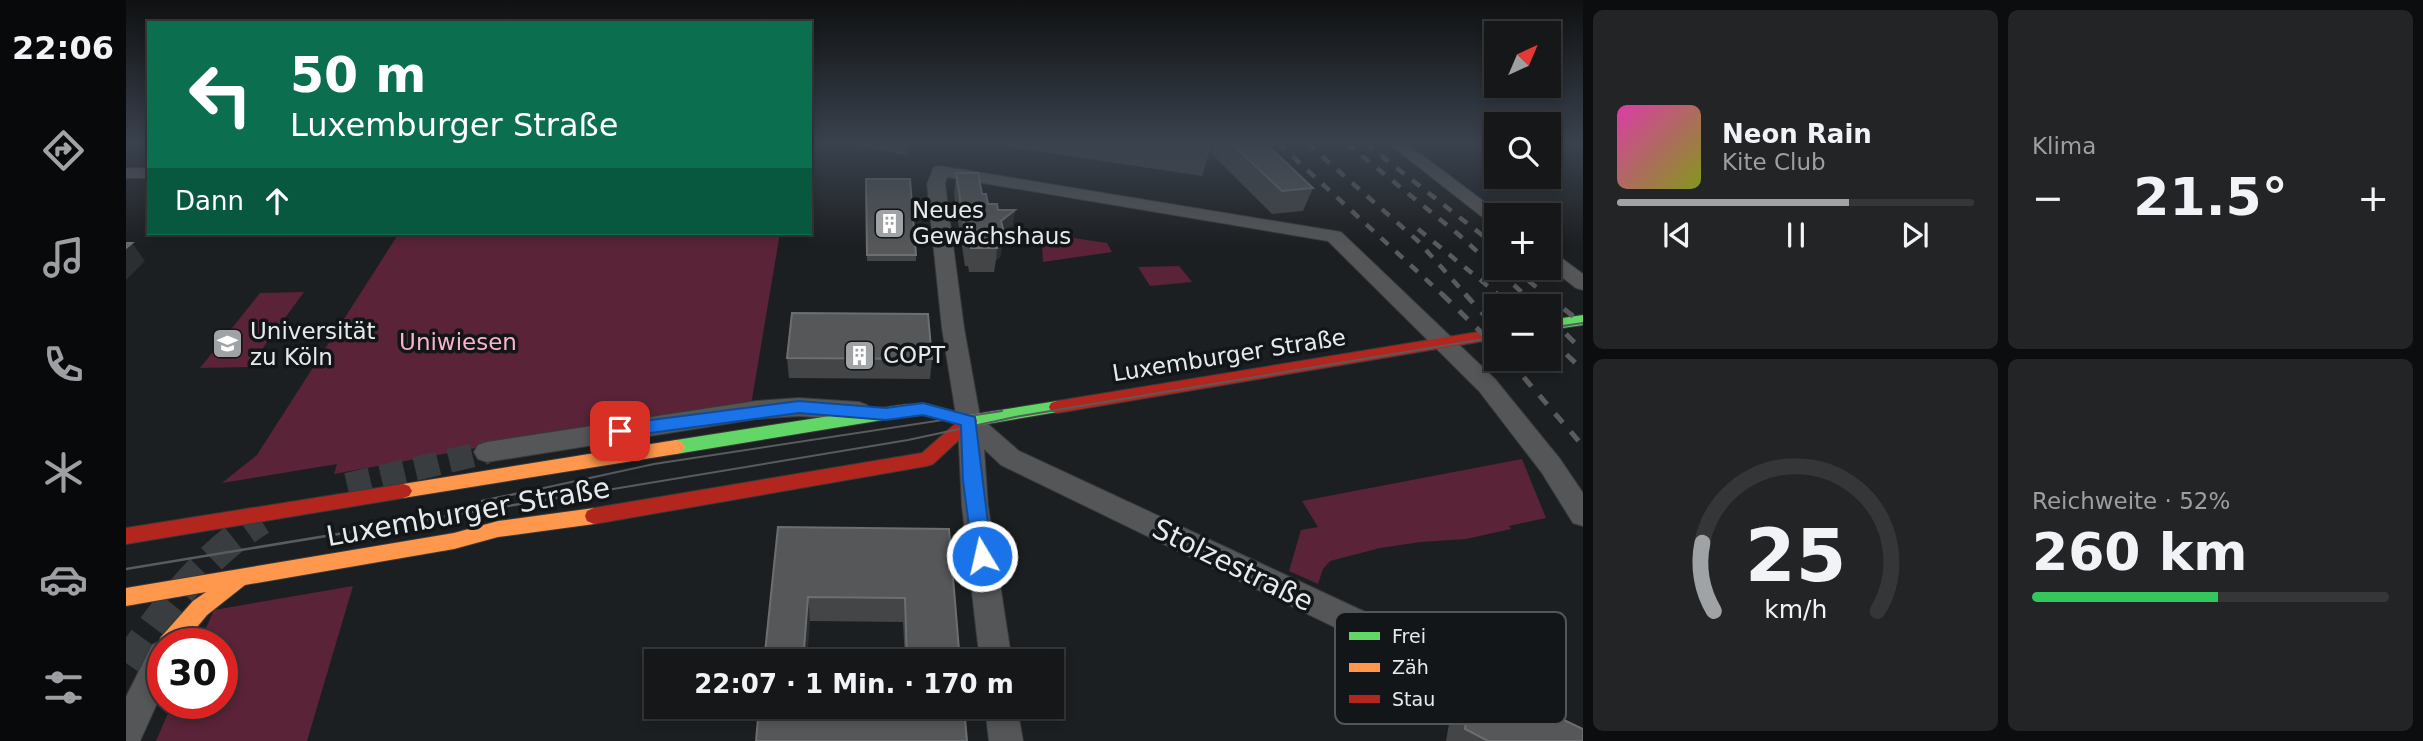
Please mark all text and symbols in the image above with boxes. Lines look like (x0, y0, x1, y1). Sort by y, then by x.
north arrow (1484, 21, 1561, 98)
map controls (1484, 21, 1561, 371)
text: 22:06 (12, 29, 114, 67)
text: 50 m (290, 47, 426, 104)
icon: left (175, 49, 266, 140)
text: Luxemburger Straße (290, 106, 618, 144)
button: search (1484, 112, 1561, 189)
text: Neon Rain (1722, 119, 1872, 149)
icon: directions (39, 126, 88, 175)
text: Klima (2032, 133, 2096, 159)
text: Kite Club (1722, 149, 1826, 175)
text: 21.5° (2133, 167, 2288, 227)
text: − (2032, 176, 2064, 220)
text: + (2357, 176, 2389, 220)
icon: ahead (258, 182, 296, 220)
text: Dann (175, 186, 244, 216)
place label: Neues Gewächshaus (912, 197, 1071, 249)
button: + (1484, 203, 1561, 280)
building icon: Neues Gewächshaus (872, 206, 906, 240)
icon: previous (1658, 216, 1696, 254)
icon: pause (1777, 216, 1815, 254)
icon: next (1896, 216, 1934, 254)
icon: music (39, 233, 88, 282)
button: − (1484, 294, 1561, 371)
place label: Universität zu Köln (250, 318, 376, 370)
street label: Luxemburger Straße (1110, 324, 1348, 386)
school or university icon: Universität zu Köln (210, 327, 244, 361)
park label: Uniwiesen (399, 329, 517, 355)
building icon: COPT (843, 338, 877, 372)
icon: phone (39, 340, 88, 389)
place label: COPT (883, 342, 946, 368)
pin (590, 401, 650, 461)
icon: arrive (601, 412, 639, 450)
icon: climate (39, 448, 88, 497)
street label: Luxemburger Straße (324, 471, 612, 553)
text: Reichweite · 52% (2032, 488, 2230, 514)
street label: Stolzestraße (1147, 512, 1319, 618)
text: 25 (1745, 513, 1846, 598)
position arrow (945, 519, 1019, 593)
text: 260 km (2032, 522, 2247, 582)
icon: car (39, 555, 88, 604)
text: km/h (1764, 595, 1827, 624)
legend (1335, 612, 1566, 724)
text: Frei (1392, 625, 1426, 647)
speed limit sign: 30 (147, 628, 238, 719)
text: Zäh (1392, 656, 1429, 678)
icon: filters (39, 663, 88, 712)
text: 22:07 · 1 Min. · 170 m (694, 669, 1014, 699)
text: Stau (1392, 688, 1435, 710)

